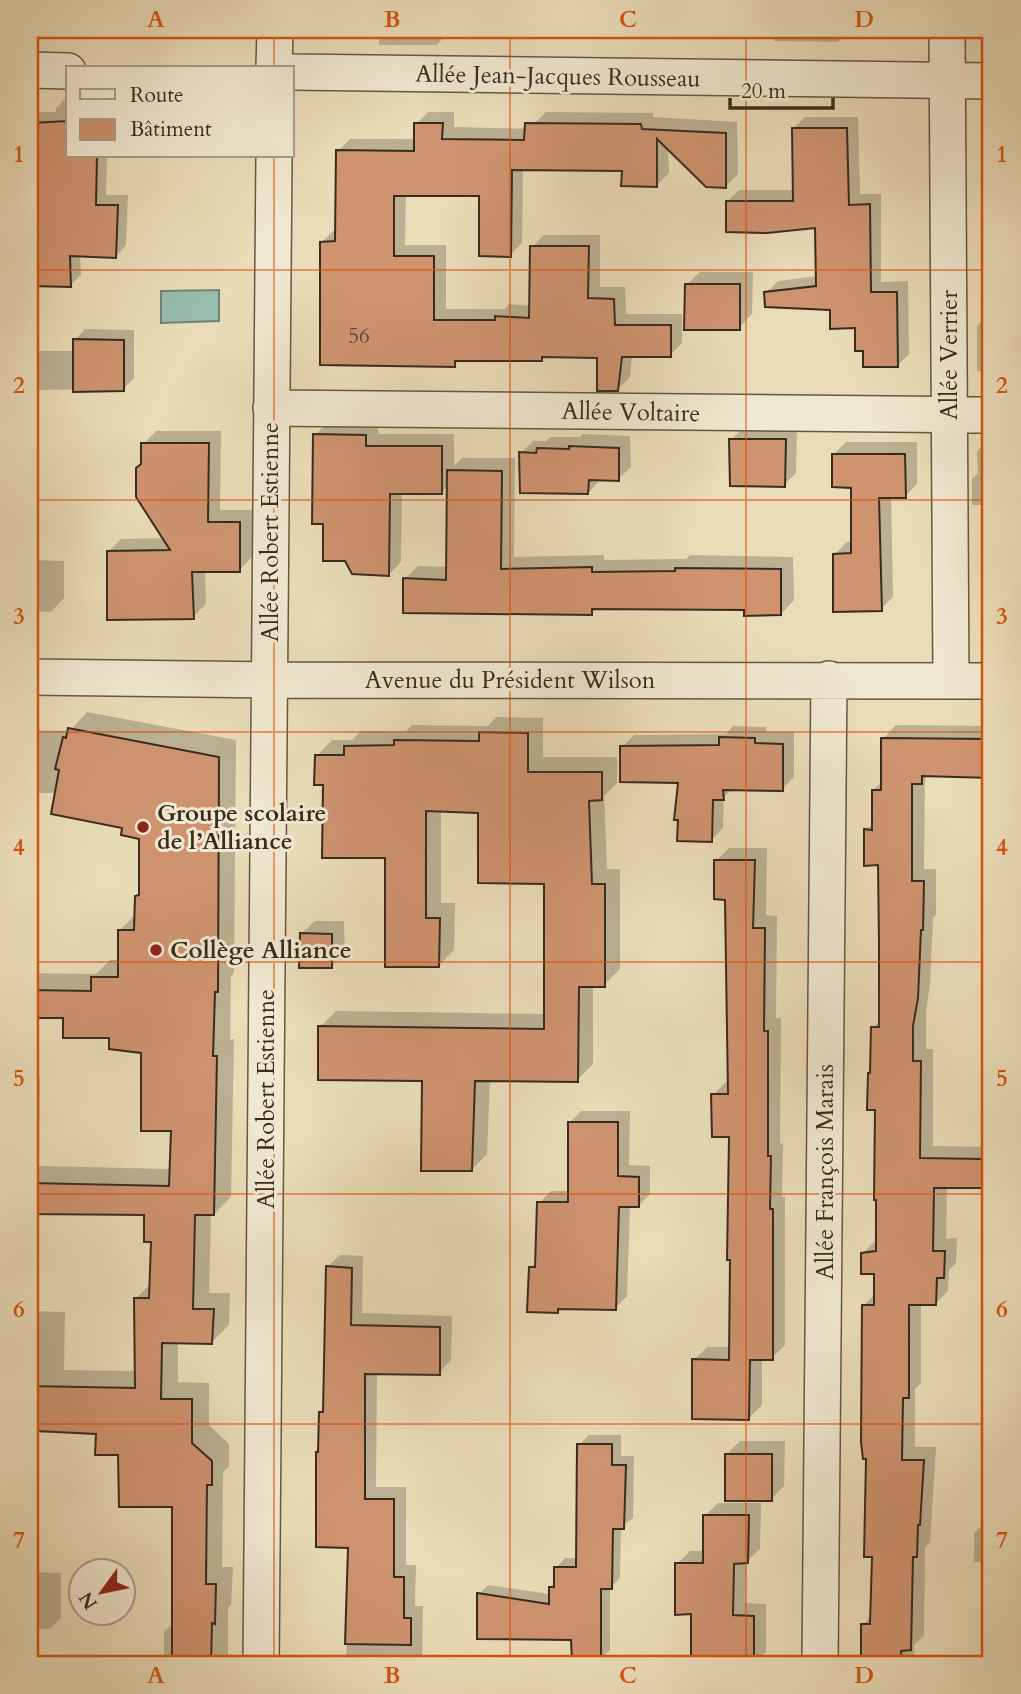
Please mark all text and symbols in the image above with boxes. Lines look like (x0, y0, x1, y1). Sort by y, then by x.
text: A (147, 4, 165, 35)
text: B (384, 4, 400, 35)
text: C (619, 4, 637, 35)
text: D (854, 4, 874, 35)
street label: Allée Jean-Jacques Rousseau (415, 58, 701, 95)
legend (66, 66, 294, 158)
scale bar (730, 66, 834, 110)
text: 20 m (741, 77, 786, 106)
text: Route (130, 81, 184, 110)
text: Bâtiment (130, 115, 212, 144)
text: 1 (13, 139, 25, 170)
text: 1 (996, 139, 1008, 170)
street label: Allée Verrier (933, 290, 966, 420)
house number: 56 (348, 322, 370, 351)
text: 2 (13, 370, 25, 401)
text: 2 (996, 370, 1008, 401)
street label: Allée Voltaire (561, 395, 701, 430)
street label: Allée Robert Estienne (254, 422, 287, 642)
text: 3 (13, 601, 25, 632)
text: 3 (996, 601, 1008, 632)
street label: Avenue du Président Wilson (365, 664, 656, 697)
place label: Groupe scolaire de l’Alliance (157, 797, 326, 858)
marker: Groupe scolaire de l’Alliance (135, 819, 151, 835)
text: 4 (13, 832, 25, 863)
text: 4 (996, 832, 1008, 863)
place label: Collège Alliance (170, 934, 352, 967)
marker: Collège Alliance (148, 942, 164, 958)
street label: Allée Robert Estienne (250, 989, 283, 1209)
text: 5 (13, 1063, 25, 1094)
text: 5 (996, 1063, 1008, 1094)
street label: Allée François Marais (809, 1064, 842, 1280)
text: 6 (13, 1294, 25, 1325)
text: 6 (996, 1294, 1008, 1325)
text: 7 (13, 1525, 25, 1556)
text: 7 (996, 1525, 1008, 1556)
north arrow (66, 1558, 136, 1628)
text: N (73, 1586, 104, 1615)
text: A (147, 1660, 165, 1691)
text: B (384, 1660, 400, 1691)
text: C (619, 1660, 637, 1691)
text: D (854, 1660, 874, 1691)

